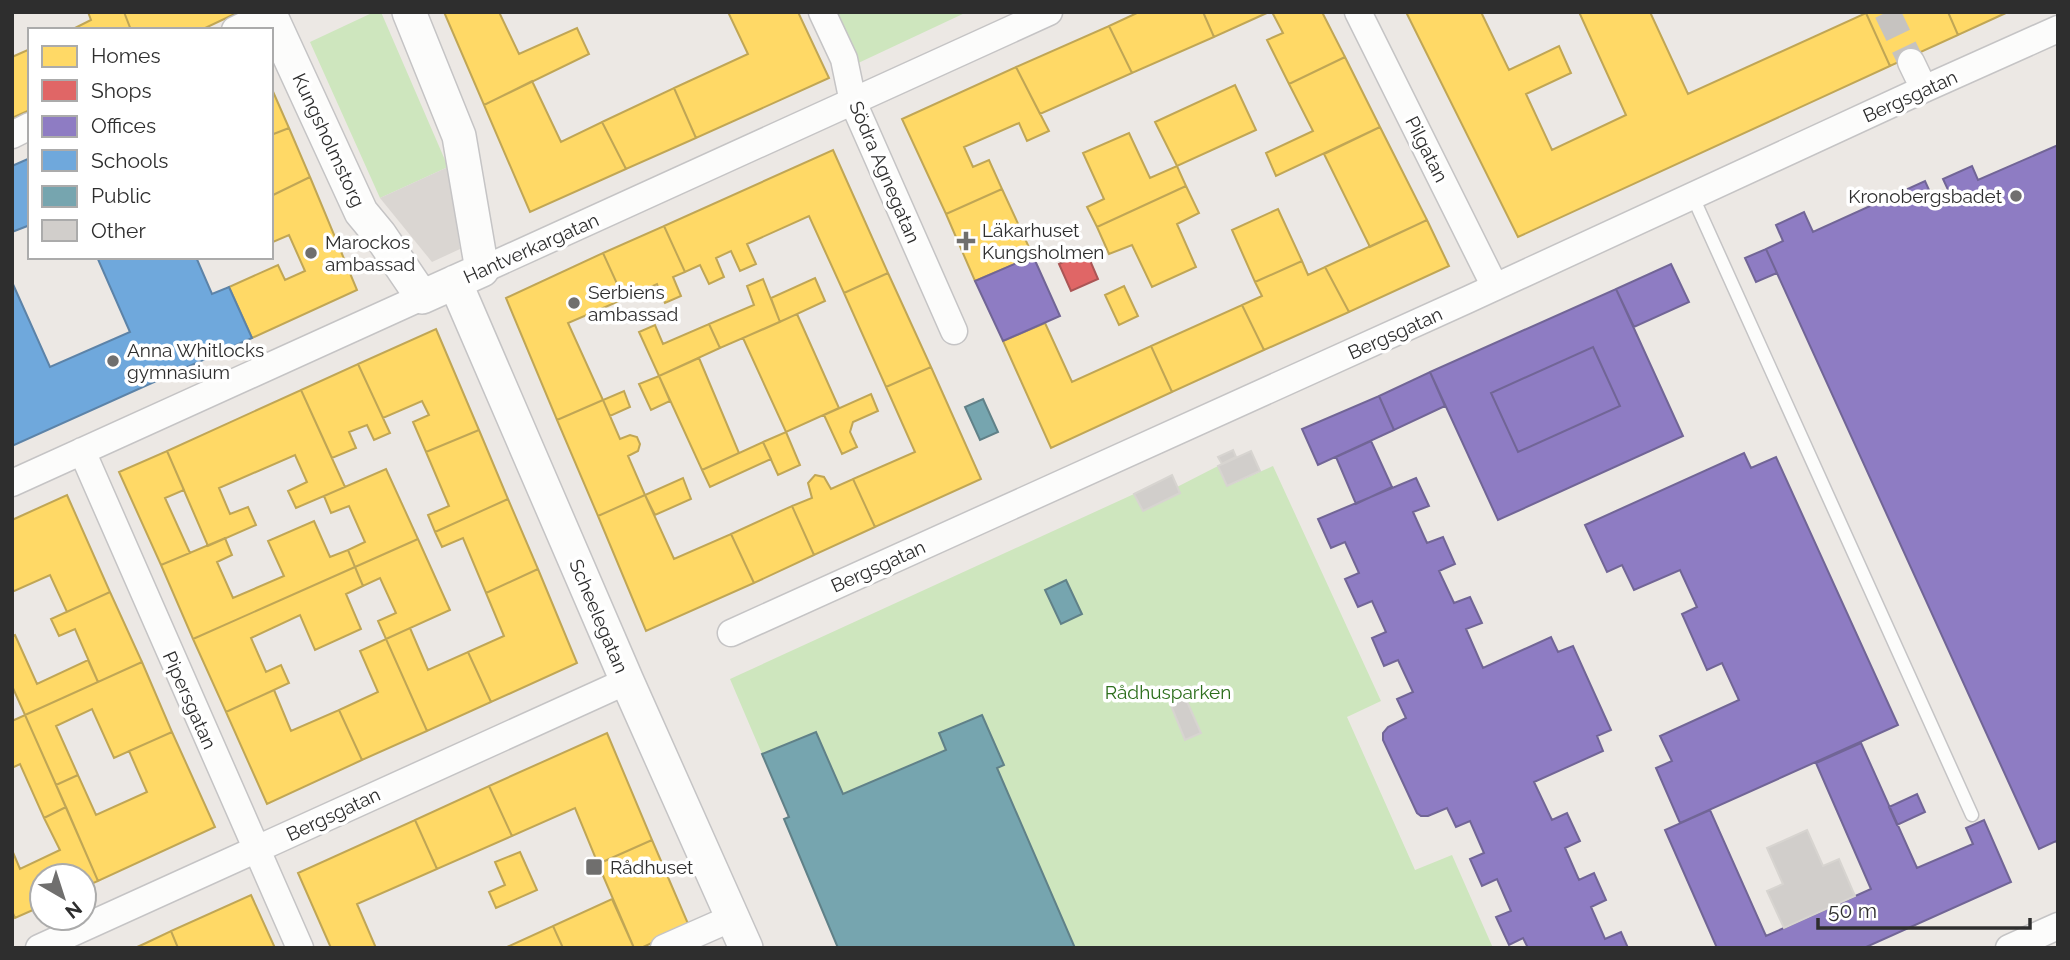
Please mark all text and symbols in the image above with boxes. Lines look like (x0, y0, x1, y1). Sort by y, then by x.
legend (28, 28, 273, 259)
text: Homes (91, 43, 161, 68)
street label: Bergsgatan (1859, 65, 1961, 127)
street label: Kungsholmstorg (288, 70, 370, 210)
text: Shops (91, 78, 152, 103)
street label: Södra Agnegatan (845, 98, 925, 246)
street label: Pilgatan (1401, 112, 1453, 186)
text: Offices (91, 113, 156, 138)
text: Schools (91, 148, 168, 173)
text: Public (91, 183, 151, 208)
place label: Kronobergsbadet (1848, 185, 2003, 207)
marker: Kronobergsbadet (2008, 188, 2024, 204)
street label: Hantverkargatan (460, 208, 602, 288)
text: Other (91, 218, 146, 243)
place label: Läkarhuset Kungsholmen (982, 219, 1104, 263)
place label: Marockos ambassad (325, 231, 415, 275)
marker: Läkarhuset Kungsholmen (956, 231, 976, 251)
marker: Marockos ambassad (303, 245, 319, 261)
place label: Serbiens ambassad (588, 281, 678, 325)
marker: Serbiens ambassad (566, 295, 582, 311)
street label: Bergsgatan (1344, 302, 1446, 364)
place label: Anna Whitlocks gymnasium (127, 339, 264, 383)
marker: Anna Whitlocks gymnasium (105, 353, 121, 369)
street label: Bergsgatan (827, 535, 929, 597)
street label: Scheelegatan (565, 556, 633, 676)
street label: Pipersgatan (159, 648, 221, 752)
park label: Rådhusparken (1105, 681, 1231, 703)
street label: Bergsgatan (283, 783, 383, 845)
place label: Rådhuset (610, 856, 694, 878)
marker: Rådhuset (584, 857, 604, 877)
north arrow (28, 862, 98, 932)
scale bar (1818, 886, 2030, 930)
text: N (61, 897, 86, 923)
text: 50 m (1828, 898, 1877, 923)

